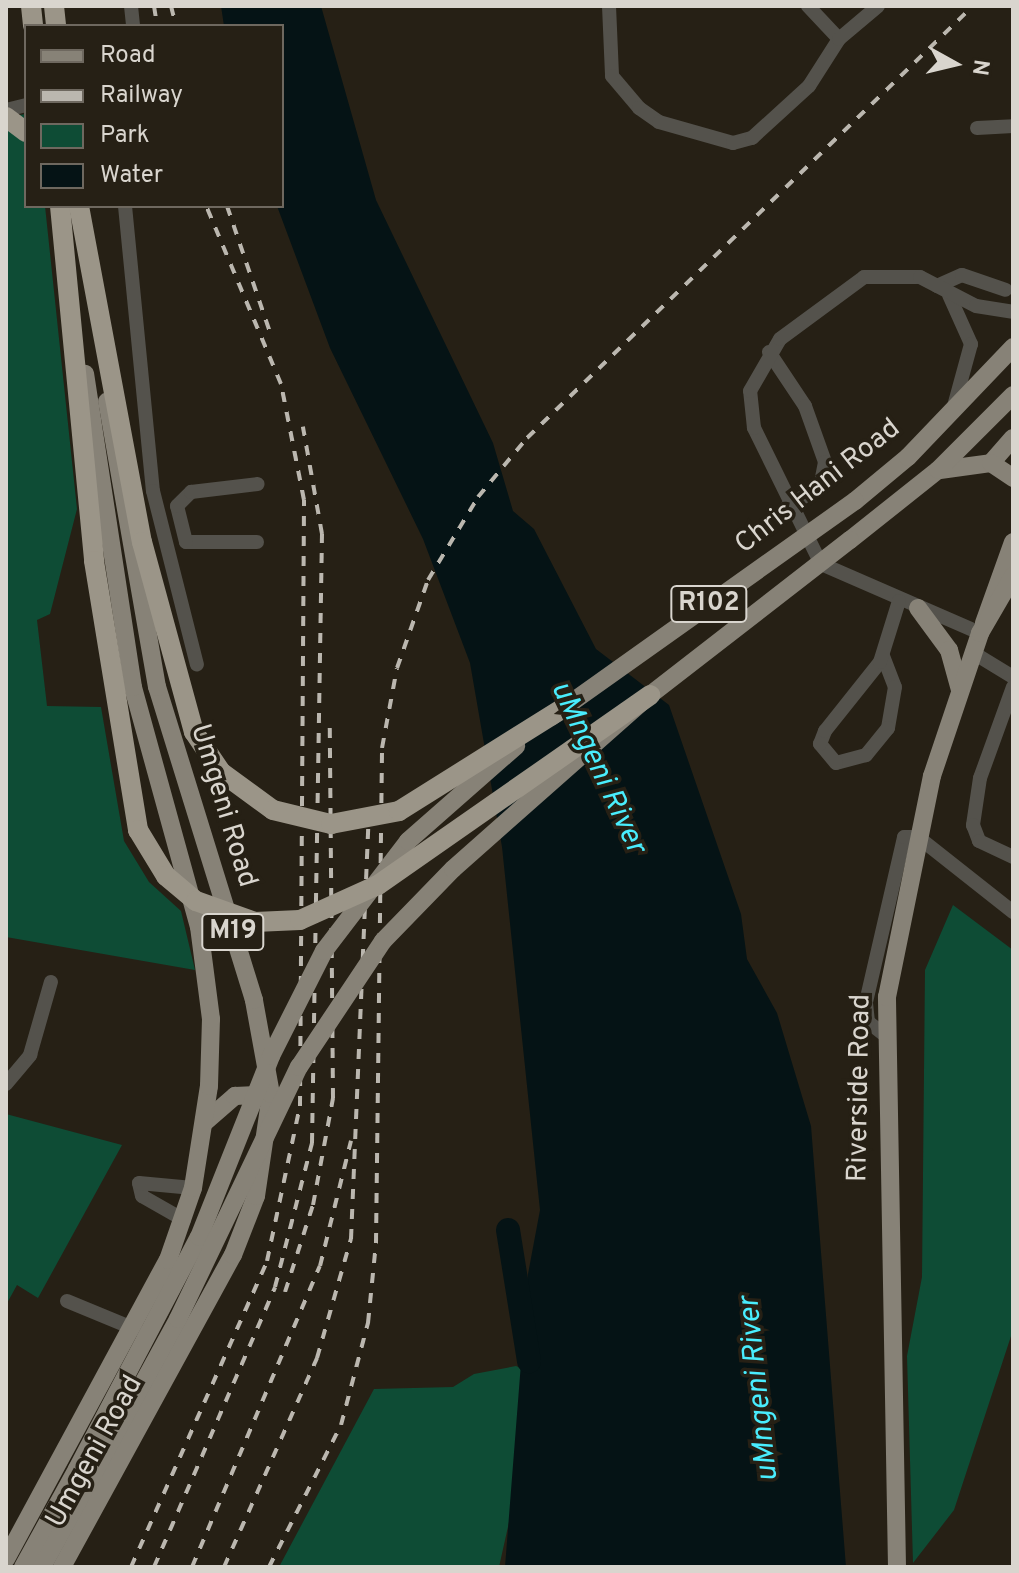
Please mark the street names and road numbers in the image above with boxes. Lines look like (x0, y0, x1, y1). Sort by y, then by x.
street label: Chris Hani Road (729, 412, 907, 562)
road number: R102 (669, 582, 749, 626)
street label: Umgeni Road (182, 720, 264, 892)
road number: M19 (201, 910, 265, 954)
street label: Riverside Road (842, 994, 878, 1182)
street label: Umgeni Road (39, 1370, 151, 1534)

